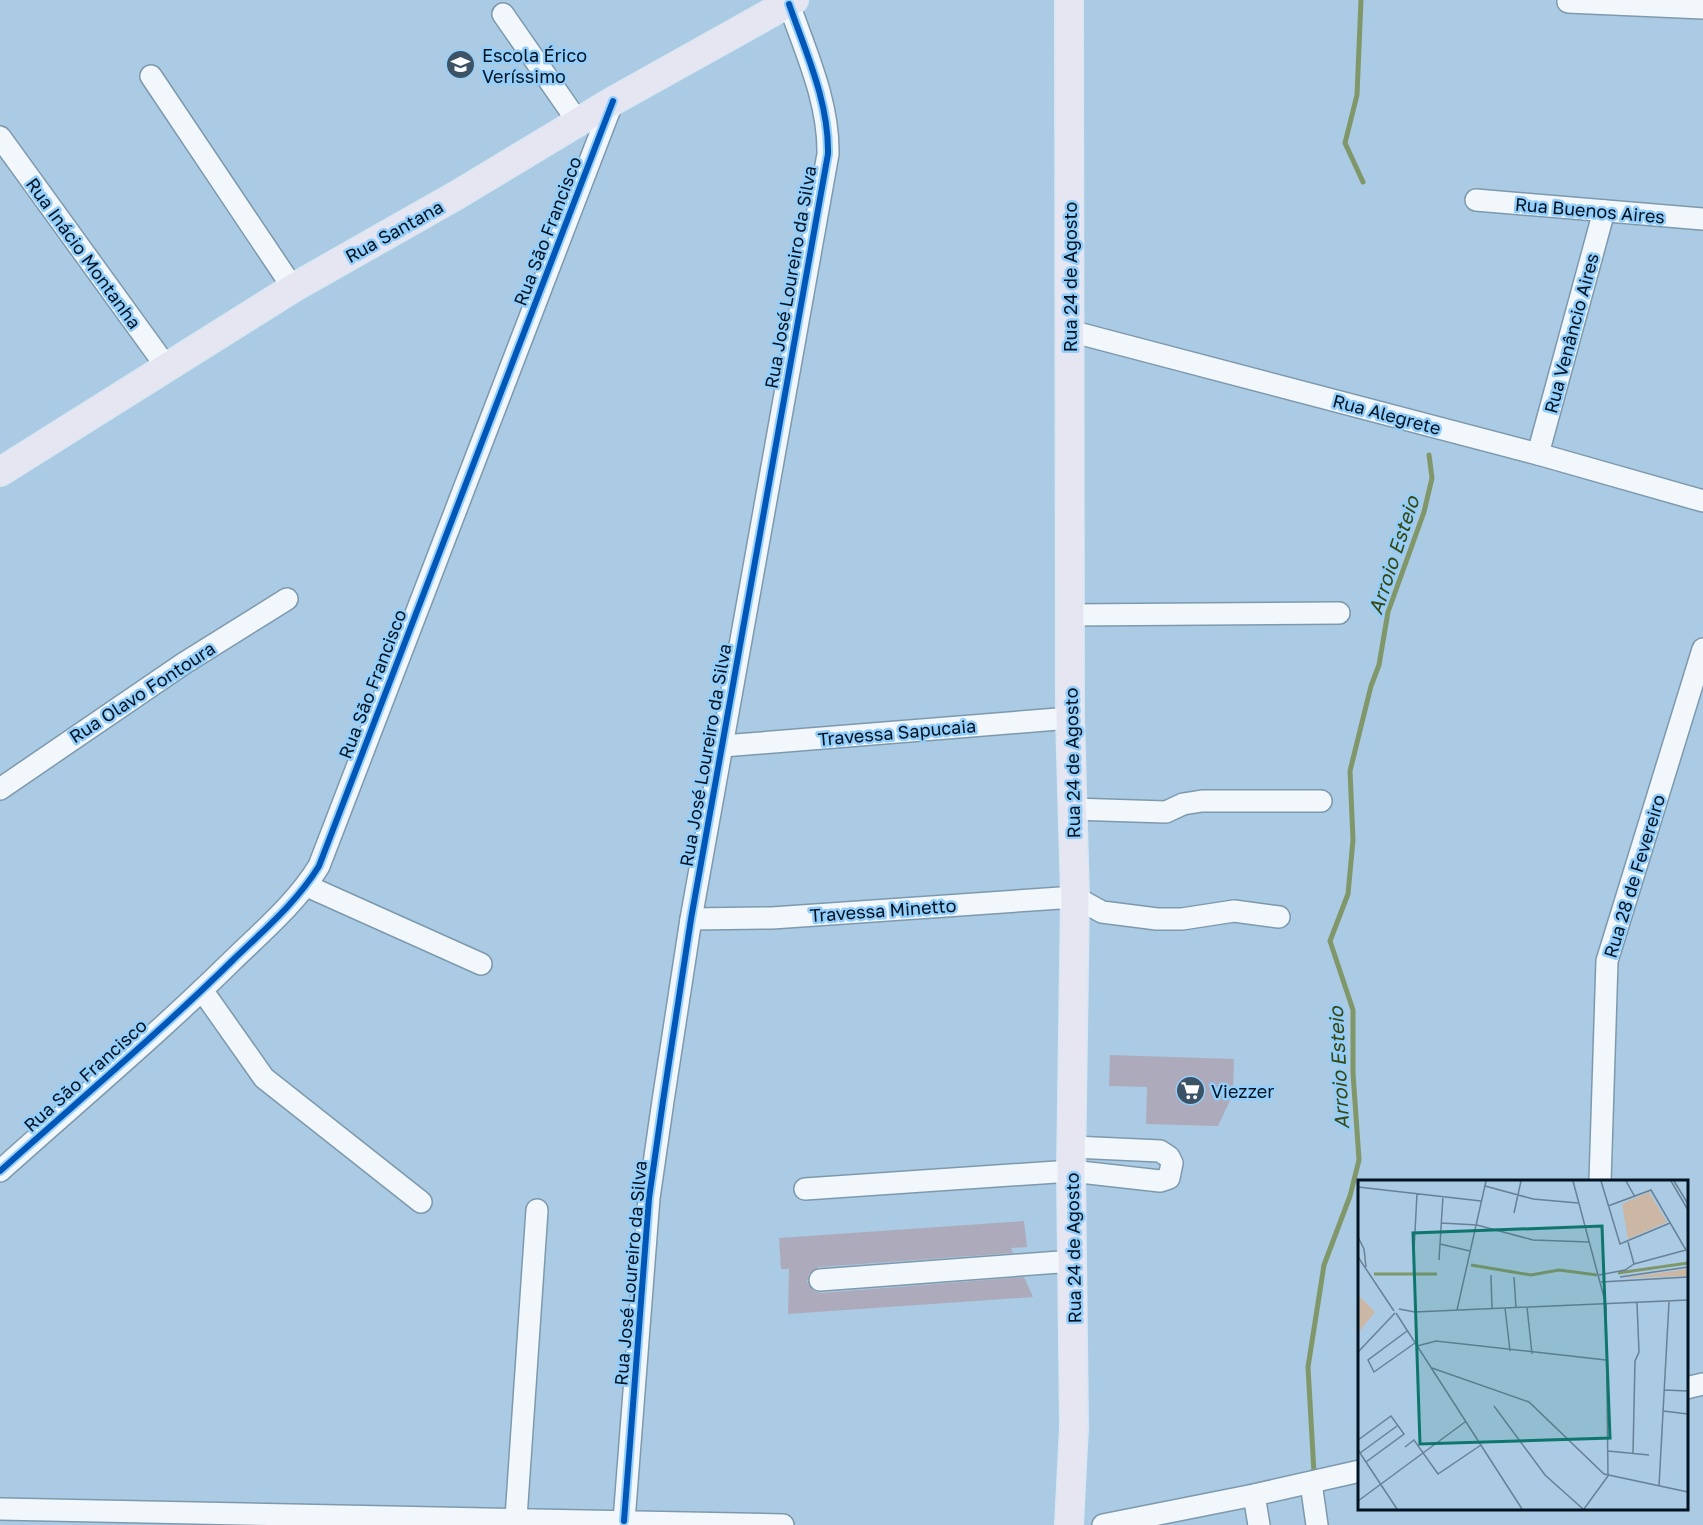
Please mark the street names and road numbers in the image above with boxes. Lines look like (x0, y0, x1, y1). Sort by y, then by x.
street label: Rua São Francisco (508, 153, 586, 309)
street label: Rua José Loureiro da Silva (760, 164, 820, 390)
street label: Rua Inácio Montanha (22, 173, 146, 333)
street label: Rua Buenos Aires (1514, 192, 1666, 228)
street label: Rua Santana (341, 195, 447, 267)
street label: Rua 24 de Agosto (1059, 202, 1081, 352)
street label: Rua Venâncio Aires (1539, 251, 1603, 415)
street label: Rua Alegrete (1330, 389, 1444, 439)
street label: Rua São Francisco (333, 606, 411, 762)
street label: Rua Olavo Fontoura (65, 637, 219, 747)
street label: Rua José Loureiro da Silva (675, 642, 735, 868)
street label: Rua 24 de Agosto (1060, 687, 1084, 839)
street label: Travessa Sapucaia (817, 714, 977, 750)
street label: Rua 28 de Fevereiro (1599, 792, 1669, 960)
street label: Travessa Minetto (809, 894, 957, 926)
street label: Rua São Francisco (19, 1014, 151, 1136)
street label: Rua José Loureiro da Silva (609, 1160, 651, 1386)
street label: Rua 24 de Agosto (1061, 1172, 1085, 1324)

